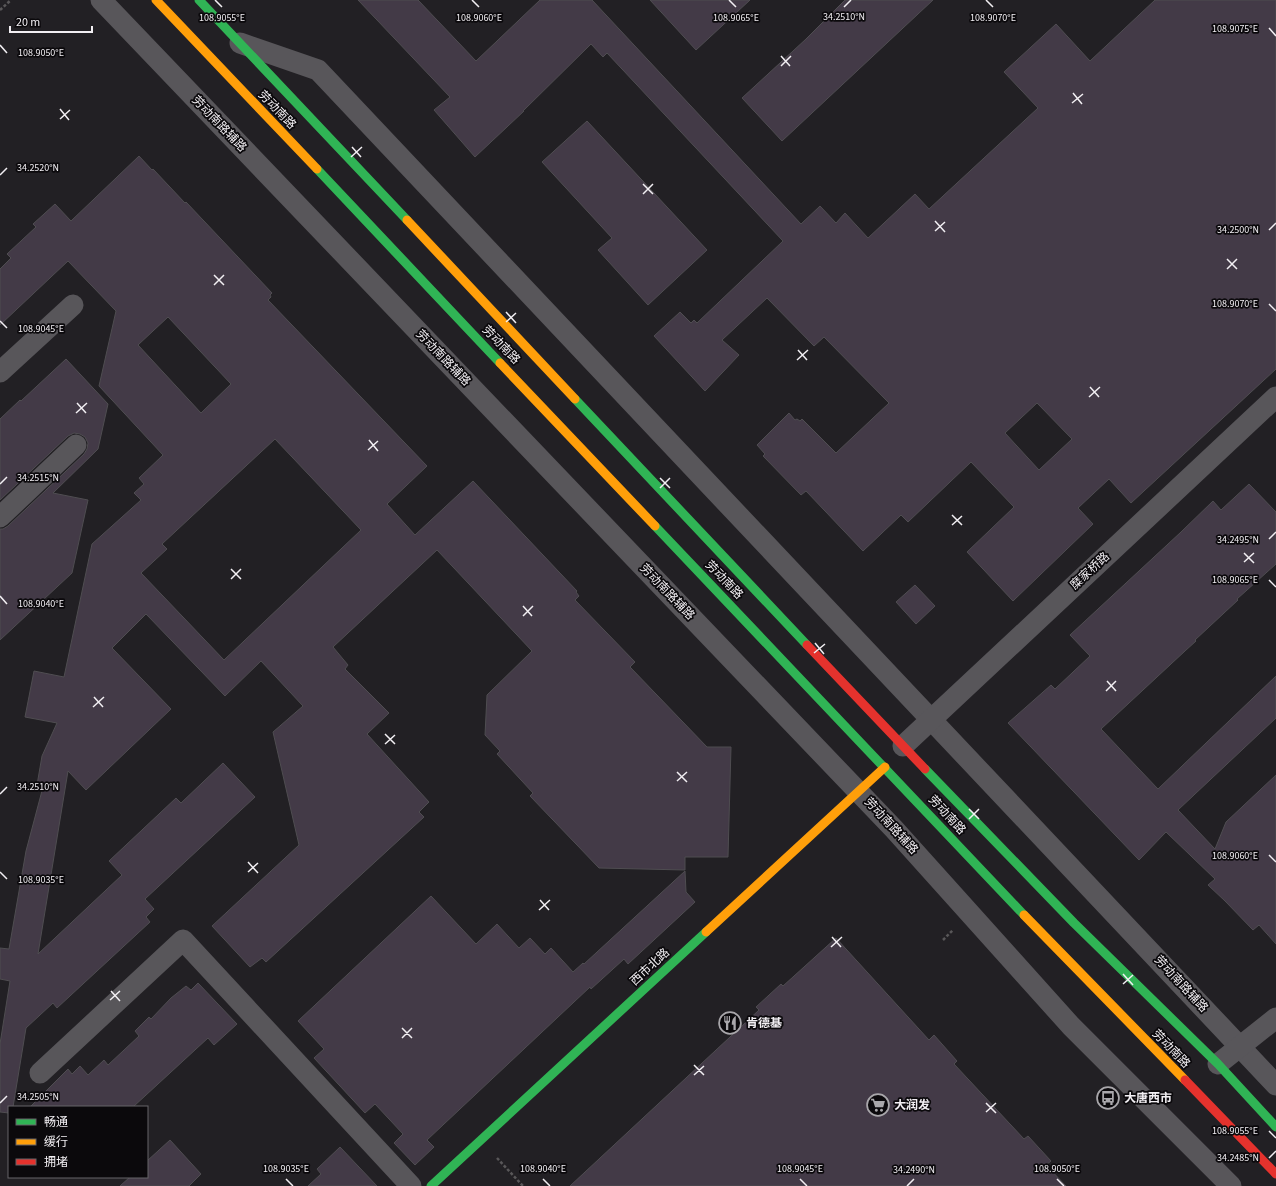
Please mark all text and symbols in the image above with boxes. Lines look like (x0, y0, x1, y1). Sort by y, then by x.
scale bar (10, 8, 92, 34)
text: 34.2510°N (823, 10, 865, 24)
text: 108.9055°E (199, 11, 245, 25)
text: 108.9060°E (456, 11, 502, 25)
text: 108.9065°E (713, 11, 759, 25)
text: 108.9070°E (970, 11, 1016, 25)
text: 20 m (16, 14, 40, 31)
text: 108.9075°E (1212, 22, 1258, 36)
text: 108.9050°E (18, 46, 64, 60)
street label: 劳动南路 (254, 87, 300, 133)
street label: 劳动南路辅路 (188, 92, 250, 156)
text: 34.2520°N (17, 161, 59, 175)
text: 34.2500°N (1217, 223, 1259, 237)
text: 108.9070°E (1212, 297, 1258, 311)
text: 108.9045°E (18, 322, 64, 336)
street label: 劳动南路 (478, 322, 524, 368)
street label: 劳动南路辅路 (412, 326, 474, 390)
text: 34.2515°N (17, 471, 59, 485)
text: 34.2495°N (1217, 533, 1259, 547)
street label: 糜家桥路 (1067, 548, 1113, 594)
street label: 劳动南路 (701, 557, 747, 603)
street label: 劳动南路辅路 (636, 560, 698, 624)
text: 108.9065°E (1212, 573, 1258, 587)
text: 108.9040°E (18, 597, 64, 611)
text: 34.2510°N (17, 780, 59, 794)
street label: 劳动南路 (924, 792, 970, 838)
street label: 劳动南路辅路 (860, 794, 922, 858)
text: 108.9060°E (1212, 849, 1258, 863)
text: 108.9035°E (18, 873, 64, 887)
street label: 西市北路 (627, 944, 673, 990)
street label: 劳动南路辅路 (1150, 952, 1212, 1016)
restaurant icon: 肯德基 (717, 1010, 743, 1036)
place label: 肯德基 (746, 1015, 782, 1032)
street label: 劳动南路 (1148, 1026, 1194, 1072)
bus stop icon: 大唐西市 (1095, 1085, 1121, 1111)
text: 34.2505°N (17, 1090, 59, 1104)
place label: 大唐西市 (1124, 1090, 1172, 1107)
supermarket icon: 大润发 (865, 1092, 891, 1118)
place label: 大润发 (894, 1097, 930, 1114)
legend (8, 1106, 148, 1178)
text: 畅通 (44, 1114, 68, 1131)
text: 108.9055°E (1212, 1124, 1258, 1138)
text: 缓行 (44, 1134, 68, 1151)
text: 34.2485°N (1217, 1151, 1259, 1165)
text: 拥堵 (44, 1154, 68, 1171)
text: 108.9035°E (263, 1162, 309, 1176)
text: 108.9040°E (520, 1162, 566, 1176)
text: 108.9045°E (777, 1162, 823, 1176)
text: 108.9050°E (1034, 1162, 1080, 1176)
text: 34.2490°N (893, 1163, 935, 1177)

